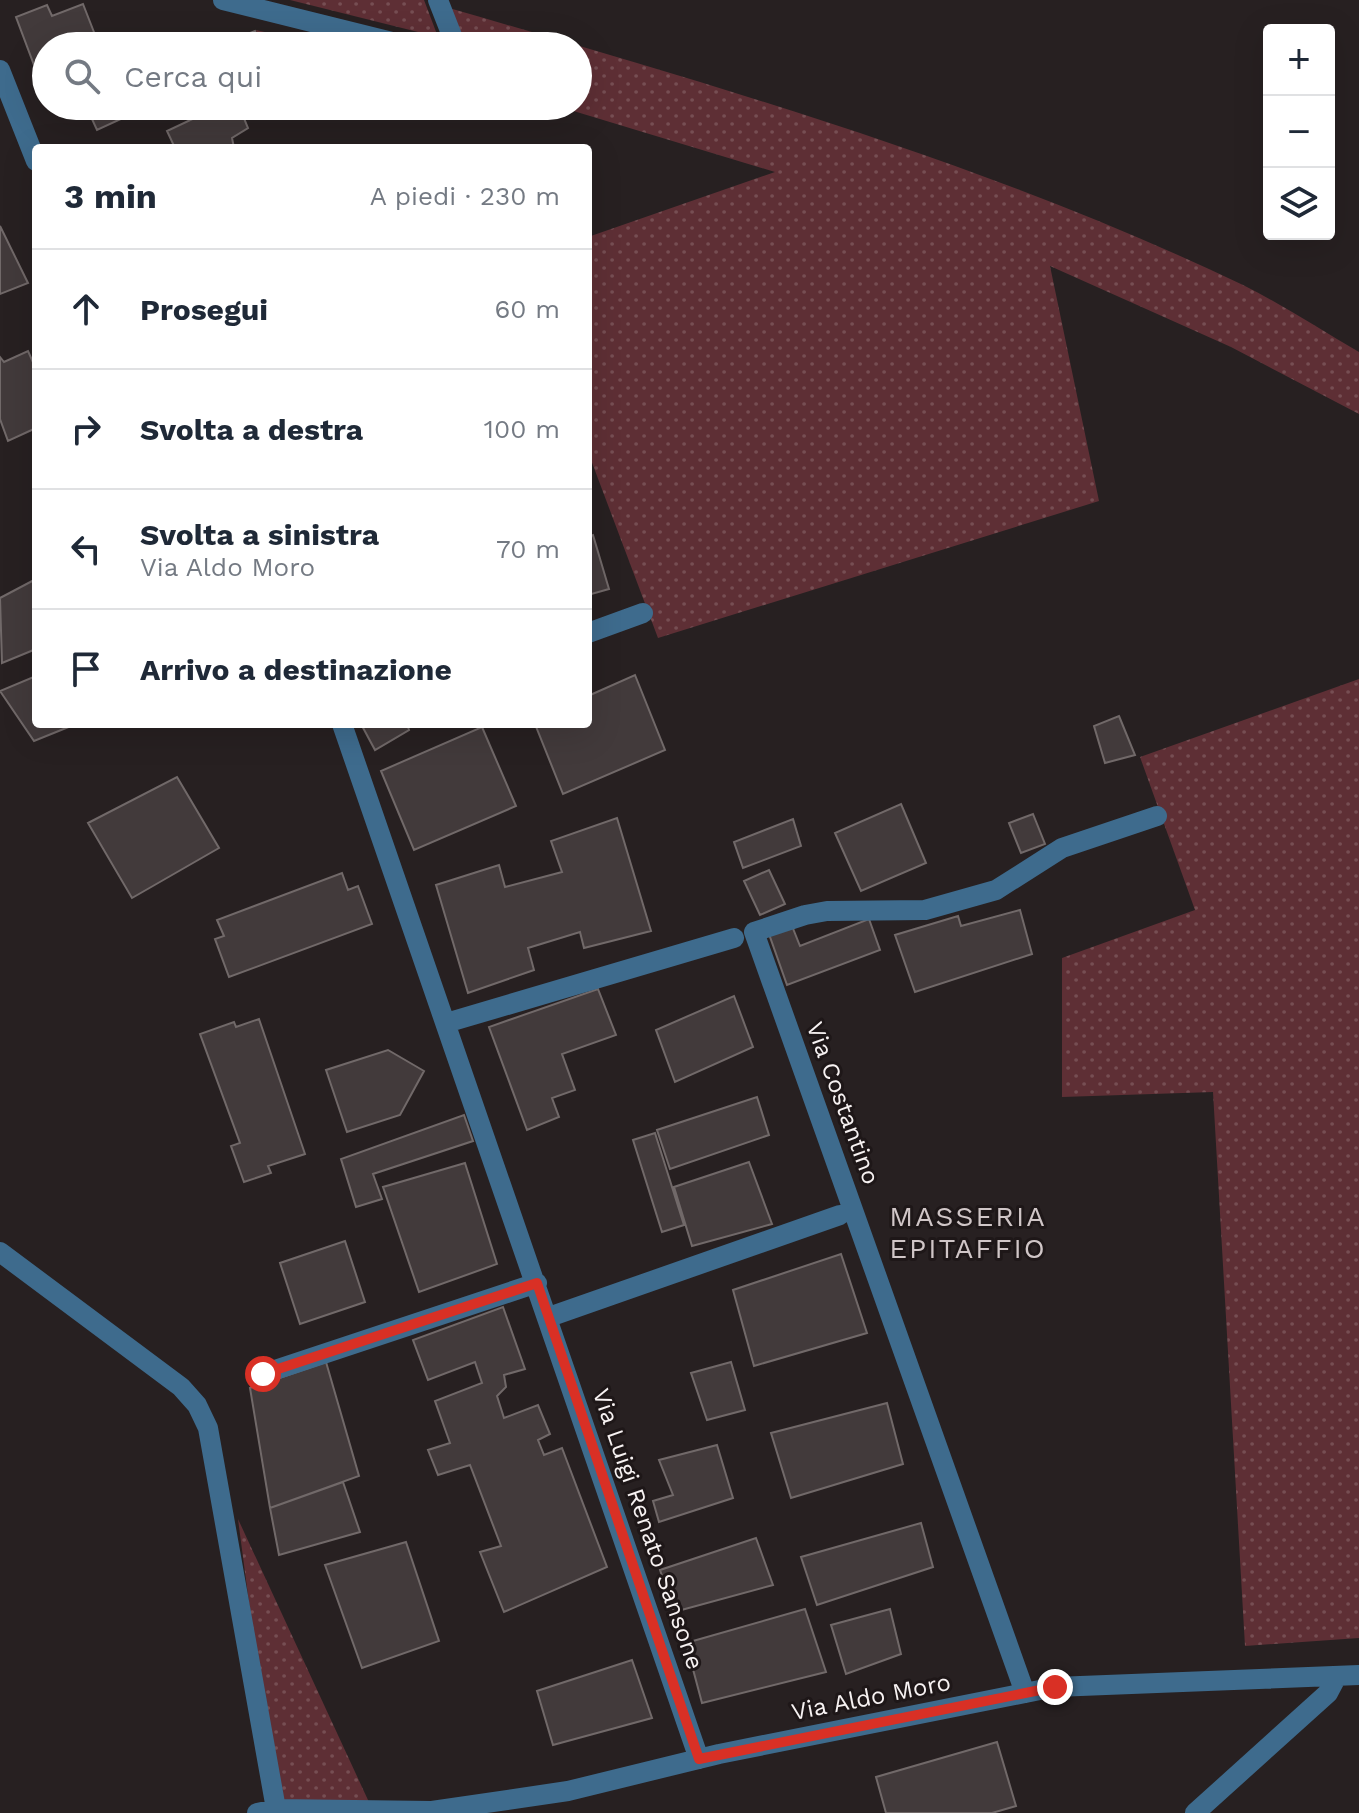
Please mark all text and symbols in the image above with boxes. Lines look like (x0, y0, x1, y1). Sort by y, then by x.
map controls (1263, 24, 1335, 240)
button: + (1263, 24, 1335, 96)
search box (32, 32, 592, 120)
icon: search (60, 54, 104, 98)
text: Cerca qui (124, 59, 262, 94)
button: − (1263, 96, 1335, 168)
button: layers (1263, 168, 1335, 240)
text: 3 min (64, 176, 157, 216)
text: A piedi · 230 m (370, 181, 560, 211)
icon: ahead (64, 287, 108, 331)
text: Prosegui (140, 292, 268, 327)
text: 60 m (494, 294, 560, 324)
icon: right (64, 407, 108, 451)
text: Svolta a destra (140, 412, 363, 447)
text: 100 m (484, 414, 560, 444)
text: Svolta a sinistra (140, 517, 379, 552)
icon: left (64, 527, 108, 571)
text: 70 m (496, 534, 560, 564)
text: Via Aldo Moro (140, 552, 315, 582)
icon: arrive (64, 647, 108, 691)
text: Arrivo a destinazione (140, 652, 452, 687)
street label: Via Costantino (801, 1018, 885, 1188)
district label: MASSERIA EPITAFFIO (889, 1200, 1047, 1265)
route start (245, 1356, 281, 1392)
street label: Via Luigi Renato Sansone (587, 1385, 709, 1673)
street label: Via Aldo Moro (789, 1668, 953, 1726)
route end (1037, 1669, 1073, 1705)

